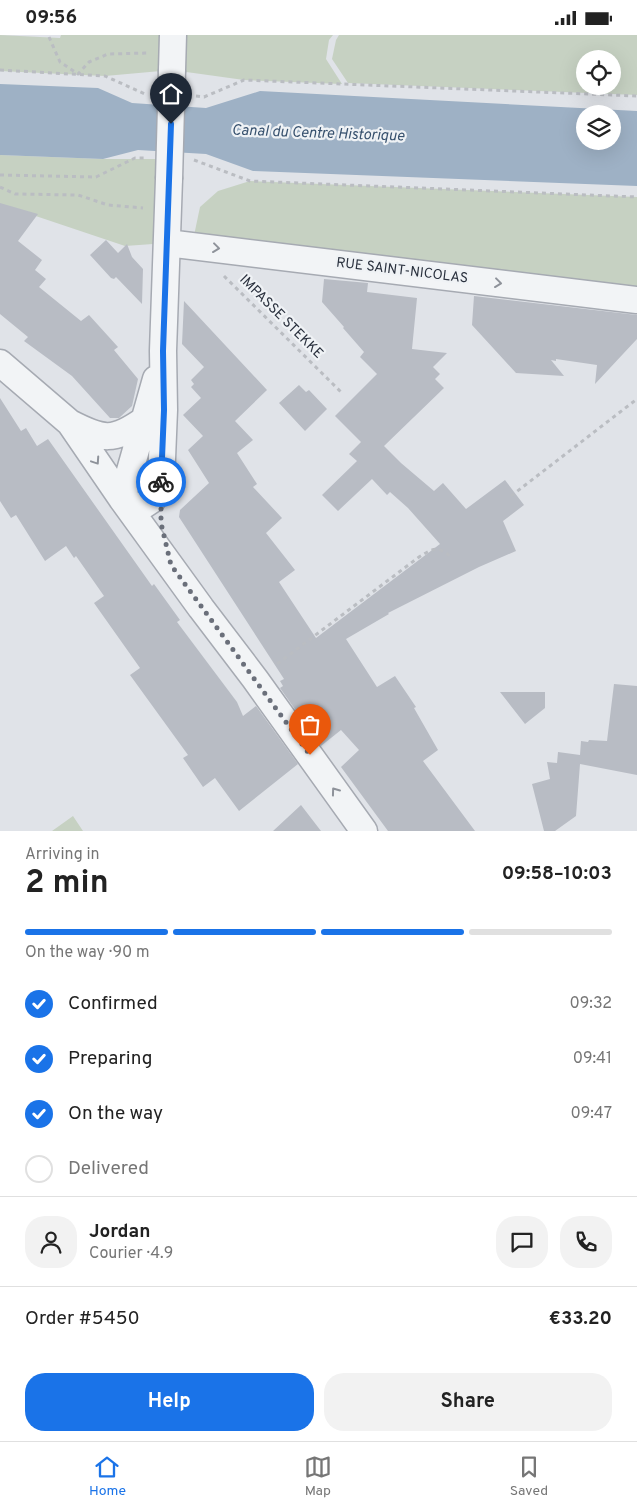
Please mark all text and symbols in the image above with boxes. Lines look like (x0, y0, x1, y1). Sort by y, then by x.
text: 09:56 (25, 6, 77, 30)
map controls (576, 50, 621, 150)
button: locate (576, 50, 621, 95)
pin (150, 73, 192, 124)
icon: home (157, 80, 185, 108)
button: layers (576, 105, 621, 150)
water label: Canal du Centre Historique (231, 121, 405, 147)
one-way arrow (212, 242, 220, 253)
street label: RUE SAINT-NICOLAS (335, 254, 469, 288)
street label: IMPASSE STEKKE (236, 272, 326, 362)
one-way arrow (494, 277, 503, 287)
one-way arrow (90, 455, 99, 465)
courier (136, 457, 186, 507)
icon: bike (147, 468, 175, 496)
pin (289, 704, 331, 755)
icon: bag (296, 711, 324, 739)
one-way arrow (332, 787, 341, 797)
text: Arriving in (25, 845, 100, 865)
text: 09:58–10:03 (502, 862, 612, 886)
text: 2 min (25, 864, 109, 904)
text: On the way · 90 m (25, 943, 150, 963)
icon: check (25, 990, 53, 1018)
text: Confirmed (68, 992, 158, 1016)
text: 09:32 (569, 994, 612, 1014)
icon: check (25, 1045, 53, 1073)
text: Preparing (68, 1047, 152, 1071)
text: 09:41 (573, 1049, 612, 1069)
icon: check (25, 1100, 53, 1128)
text: On the way (68, 1102, 163, 1126)
text: 09:47 (570, 1104, 612, 1124)
text: Delivered (68, 1157, 149, 1181)
button: person (25, 1216, 77, 1268)
button: chat (496, 1216, 548, 1268)
button: phone (560, 1216, 612, 1268)
text: Jordan (89, 1220, 151, 1244)
text: Courier · 4.9 (89, 1244, 173, 1264)
text: Order #5450 (25, 1307, 140, 1331)
text: €33.20 (549, 1307, 612, 1331)
button: Help (25, 1373, 314, 1431)
button: Share (324, 1373, 612, 1431)
tab: Home (89, 1453, 126, 1500)
tab: Map (304, 1453, 332, 1500)
tab: Saved (510, 1453, 548, 1500)

